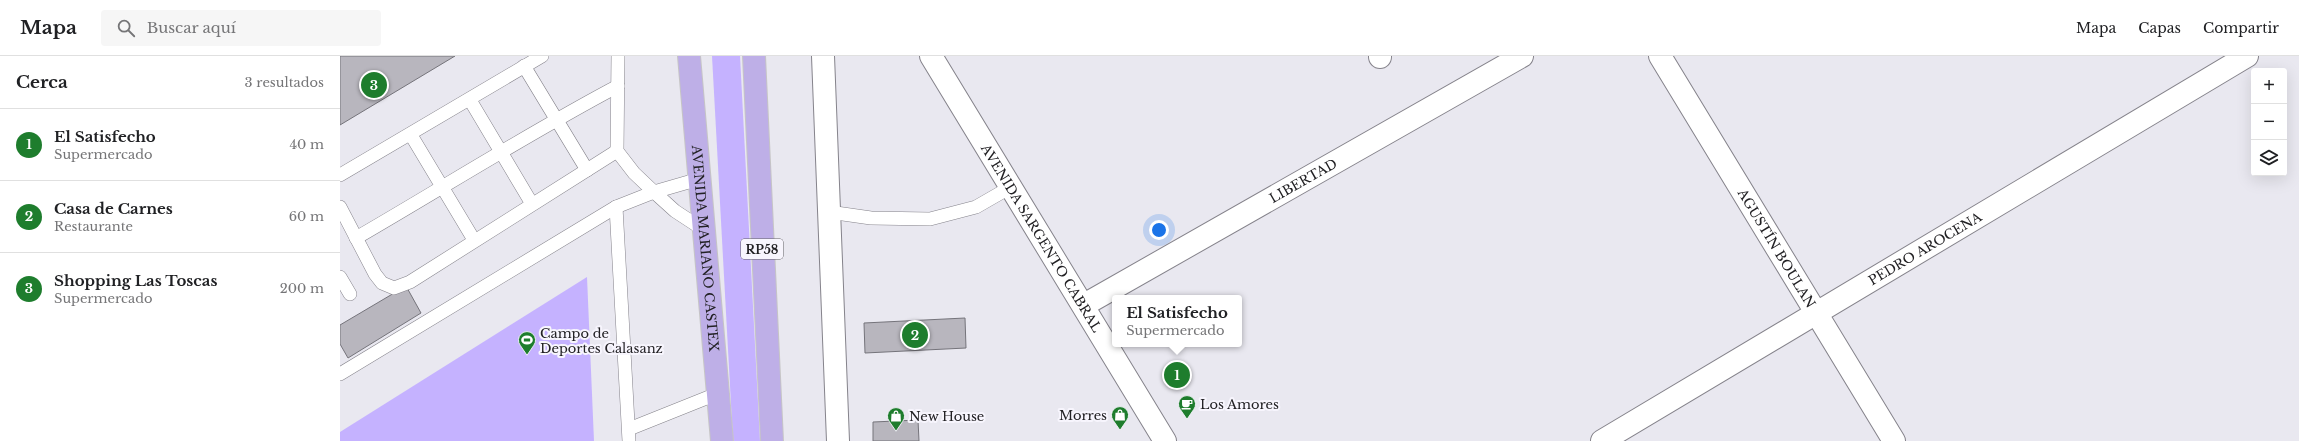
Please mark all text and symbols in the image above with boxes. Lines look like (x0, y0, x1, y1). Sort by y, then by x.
search box (101, 10, 381, 46)
text: Mapa (20, 16, 77, 39)
icon: search (115, 17, 137, 39)
text: Buscar aquí (147, 18, 236, 37)
text: Mapa (2076, 19, 2116, 37)
text: Capas (2138, 19, 2181, 37)
text: Compartir (2203, 19, 2279, 37)
map controls (2251, 68, 2287, 176)
button: + (2251, 68, 2287, 104)
pin: 3 (361, 70, 387, 100)
text: Cerca (16, 72, 68, 93)
text: 3 resultados (245, 74, 324, 91)
button: − (2251, 104, 2287, 140)
text: El Satisfecho (54, 127, 156, 146)
text: 1 (26, 136, 32, 153)
text: 40 m (289, 136, 324, 153)
street label: AVENIDA SARGENTO CABRAL (977, 140, 1106, 336)
button: layers (2251, 140, 2287, 176)
street label: AVENIDA MARIANO CASTEX (688, 143, 723, 353)
text: Supermercado (54, 146, 152, 163)
street label: LIBERTAD (1266, 154, 1340, 206)
street label: AGUSTÍN BOULAN (1734, 185, 1820, 311)
text: Casa de Carnes (54, 199, 173, 218)
street label: PEDRO AROCENA (1865, 207, 1985, 289)
text: 2 (25, 208, 33, 225)
text: 60 m (289, 208, 324, 225)
text: Restaurante (54, 218, 133, 235)
your location (1149, 220, 1169, 240)
road number: RP58 (741, 239, 783, 259)
text: Shopping Las Toscas (54, 271, 217, 290)
text: 3 (25, 280, 33, 297)
text: 200 m (280, 280, 324, 297)
text: Supermercado (54, 290, 152, 307)
popup (1112, 295, 1242, 347)
text: El Satisfecho (1126, 303, 1228, 322)
pin: 2 (902, 320, 928, 350)
text: Supermercado (1126, 322, 1225, 339)
place label: Campo de Deportes Calasanz (540, 325, 663, 357)
sports icon: Campo de Deportes Calasanz (517, 330, 537, 355)
pin: 1 (1164, 360, 1190, 390)
cafe icon: Los Amores (1177, 394, 1197, 419)
place label: Los Amores (1200, 396, 1279, 413)
shop icon: Morres (1110, 405, 1130, 430)
shop icon: New House (886, 406, 906, 431)
place label: Morres (1059, 407, 1107, 424)
place label: New House (909, 408, 984, 425)

